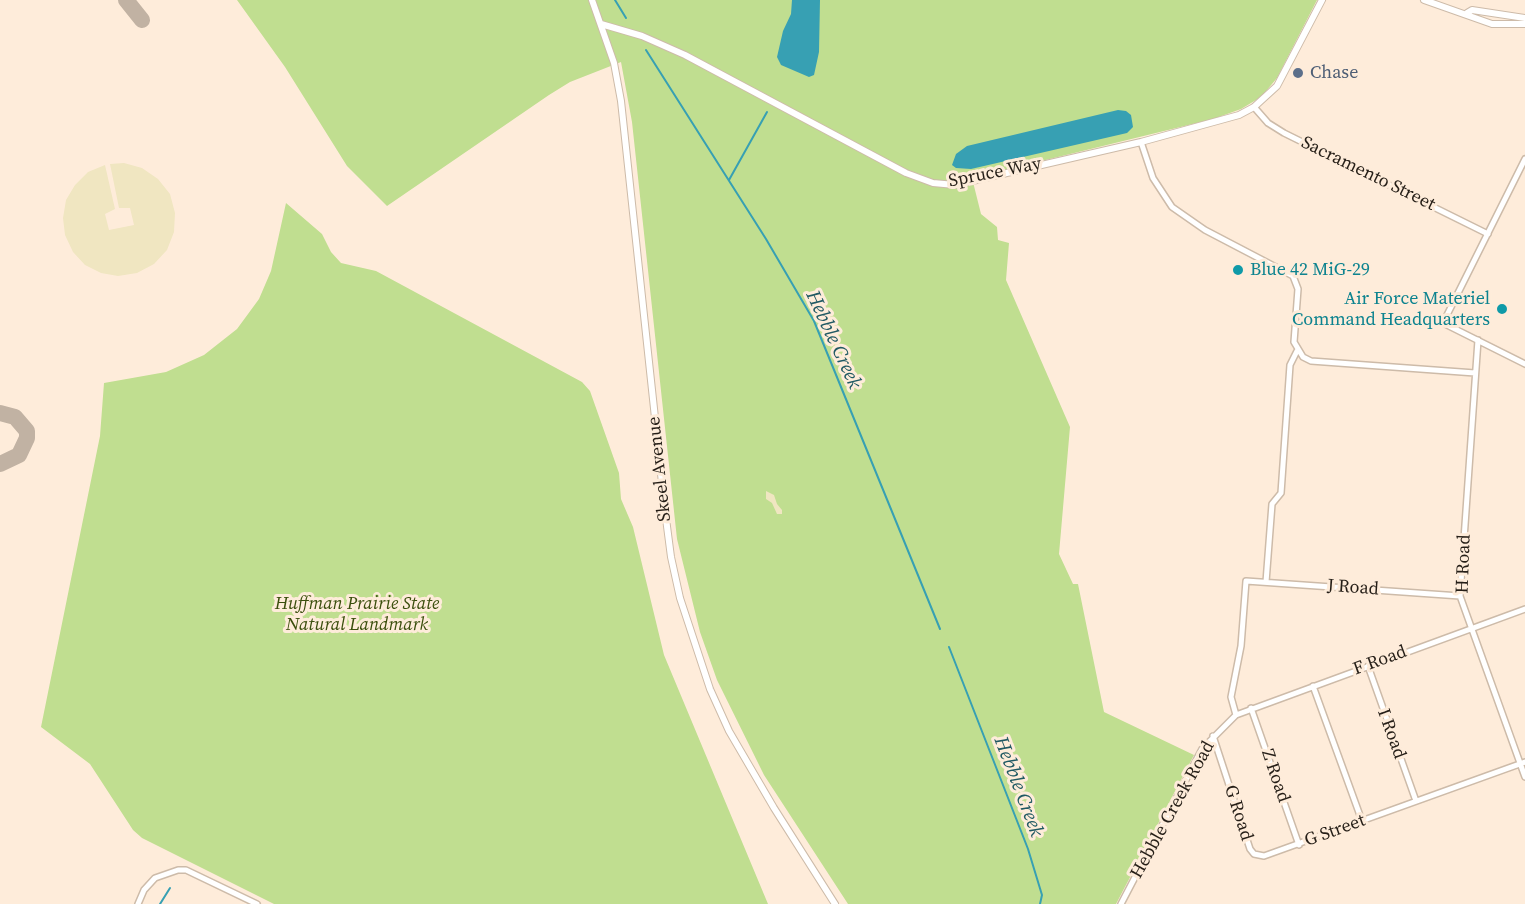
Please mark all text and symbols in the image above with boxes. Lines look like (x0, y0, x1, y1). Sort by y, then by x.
place label: Chase (1310, 62, 1358, 84)
marker: Chase (1291, 66, 1305, 80)
street label: Sacramento Street (1298, 132, 1438, 216)
street label: Spruce Way (947, 153, 1043, 193)
place label: Blue 42 MiG-29 (1250, 259, 1370, 281)
marker: Blue 42 MiG-29 (1231, 263, 1245, 277)
water label: Hebble Creek (800, 287, 866, 393)
place label: Air Force Materiel Command Headquarters (1292, 288, 1490, 330)
marker: Air Force Materiel Command Headquarters (1495, 302, 1509, 316)
street label: Skeel Avenue (644, 415, 676, 523)
street label: H Road (1452, 534, 1476, 594)
street label: J Road (1326, 575, 1380, 601)
park label: Huffman Prairie State Natural Landmark (275, 593, 439, 636)
street label: F Road (1350, 641, 1410, 681)
street label: I Road (1372, 706, 1410, 762)
water label: Hebble Creek (988, 733, 1048, 841)
street label: Hebble Creek Road (1126, 738, 1220, 882)
street label: Z Road (1256, 747, 1294, 805)
street label: G Road (1219, 782, 1257, 844)
street label: G Street (1302, 810, 1368, 852)

